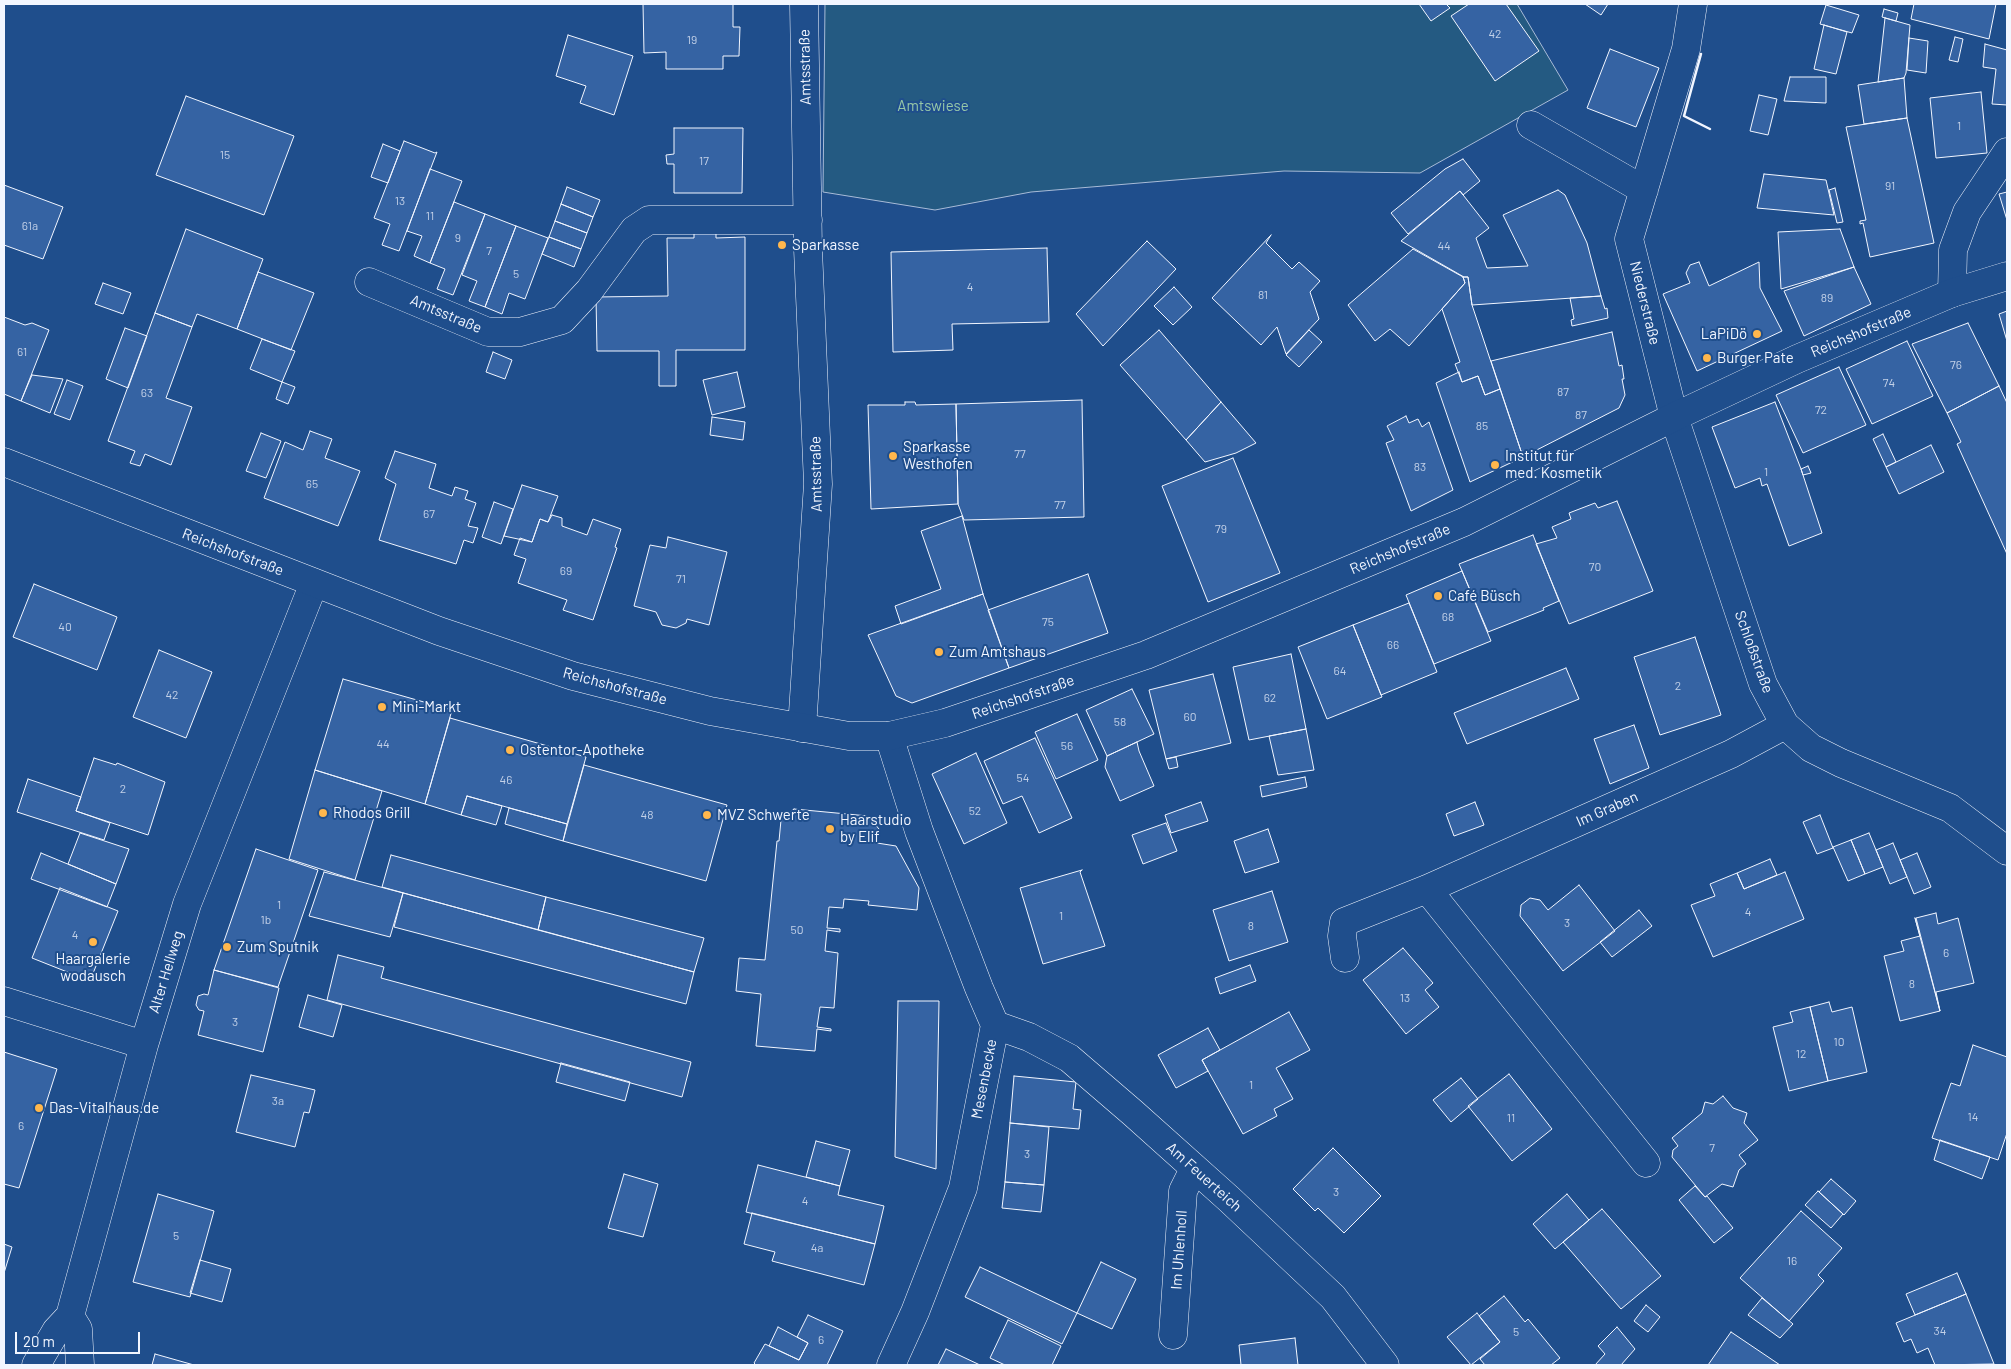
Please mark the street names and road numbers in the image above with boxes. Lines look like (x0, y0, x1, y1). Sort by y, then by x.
street label: Amtsstraße (795, 29, 815, 105)
street label: Niederstraße (1626, 259, 1664, 347)
street label: Amtsstraße (407, 291, 485, 337)
street label: Reichshofstraße (1808, 303, 1914, 361)
street label: Amtsstraße (806, 436, 826, 512)
street label: Reichshofstraße (1347, 520, 1453, 578)
street label: Reichshofstraße (180, 524, 286, 580)
street label: Schloßstraße (1731, 608, 1777, 696)
street label: Reichshofstraße (561, 663, 669, 709)
street label: Reichshofstraße (969, 671, 1077, 723)
street label: Im Graben (1573, 787, 1641, 831)
street label: Alter Hellweg (145, 928, 187, 1016)
street label: Mesenbecke (967, 1038, 1001, 1120)
street label: Am Feuerteich (1163, 1139, 1245, 1215)
street label: Im Uhlenholl (1167, 1210, 1191, 1290)

